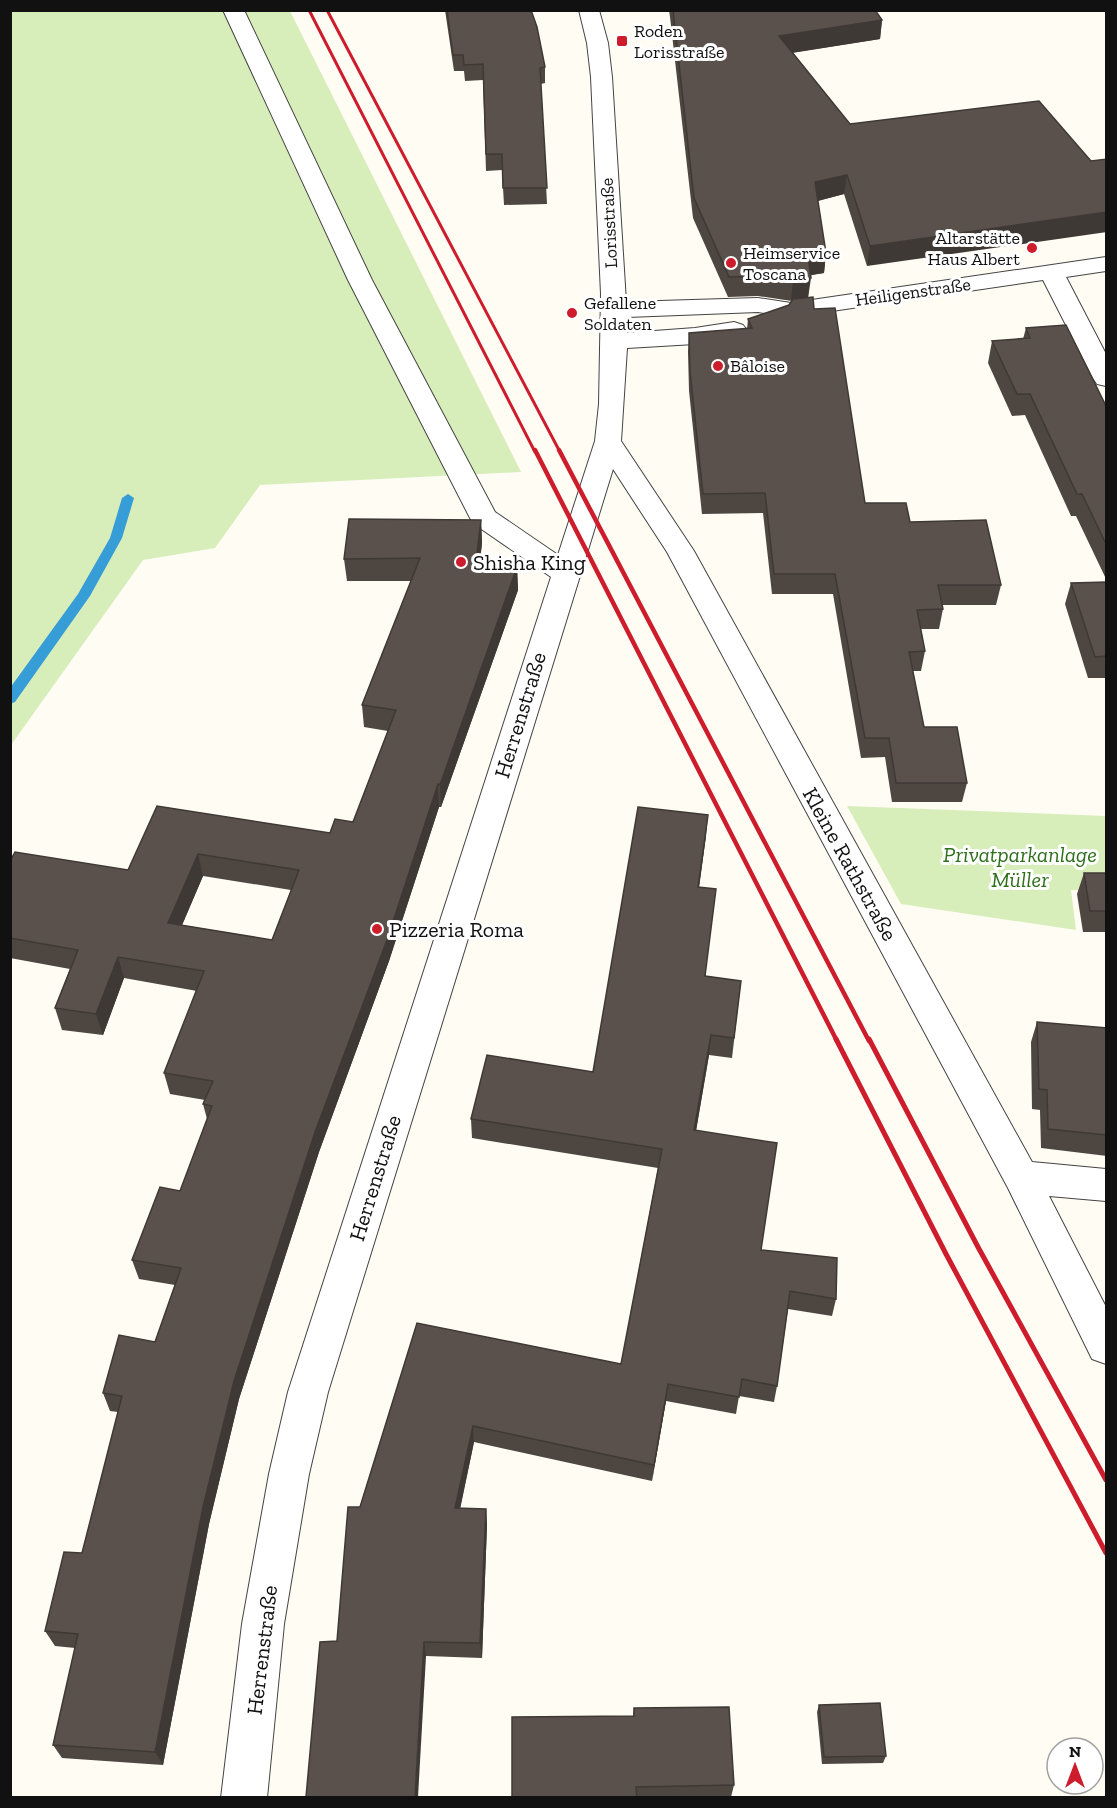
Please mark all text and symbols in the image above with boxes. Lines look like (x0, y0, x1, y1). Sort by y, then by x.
place label: Roden Lorisstraße (634, 20, 725, 63)
marker: Roden Lorisstraße (615, 34, 629, 48)
street label: Lorisstraße (596, 177, 622, 269)
place label: Altarstätte Haus Albert (928, 227, 1020, 270)
marker: Altarstätte Haus Albert (1025, 241, 1039, 255)
place label: Heimservice Toscana (743, 242, 840, 285)
marker: Heimservice Toscana (724, 256, 738, 270)
street label: Heiligenstraße (854, 273, 972, 311)
place label: Gefallene Soldaten (584, 292, 656, 335)
marker: Gefallene Soldaten (565, 306, 579, 320)
place label: Bâloise (730, 355, 785, 377)
marker: Bâloise (711, 359, 725, 373)
place label: Shisha King (473, 549, 586, 576)
marker: Shisha King (454, 555, 468, 569)
street label: Herrenstraße (488, 649, 552, 781)
street label: Kleine Rathstraße (797, 782, 903, 946)
park label: Privatparkanlage Müller (943, 841, 1097, 893)
place label: Pizzeria Roma (389, 916, 524, 943)
marker: Pizzeria Roma (370, 922, 384, 936)
street label: Herrenstraße (343, 1112, 407, 1244)
street label: Herrenstraße (241, 1584, 283, 1716)
north arrow (1045, 1736, 1105, 1796)
text: N (1069, 1742, 1081, 1761)

